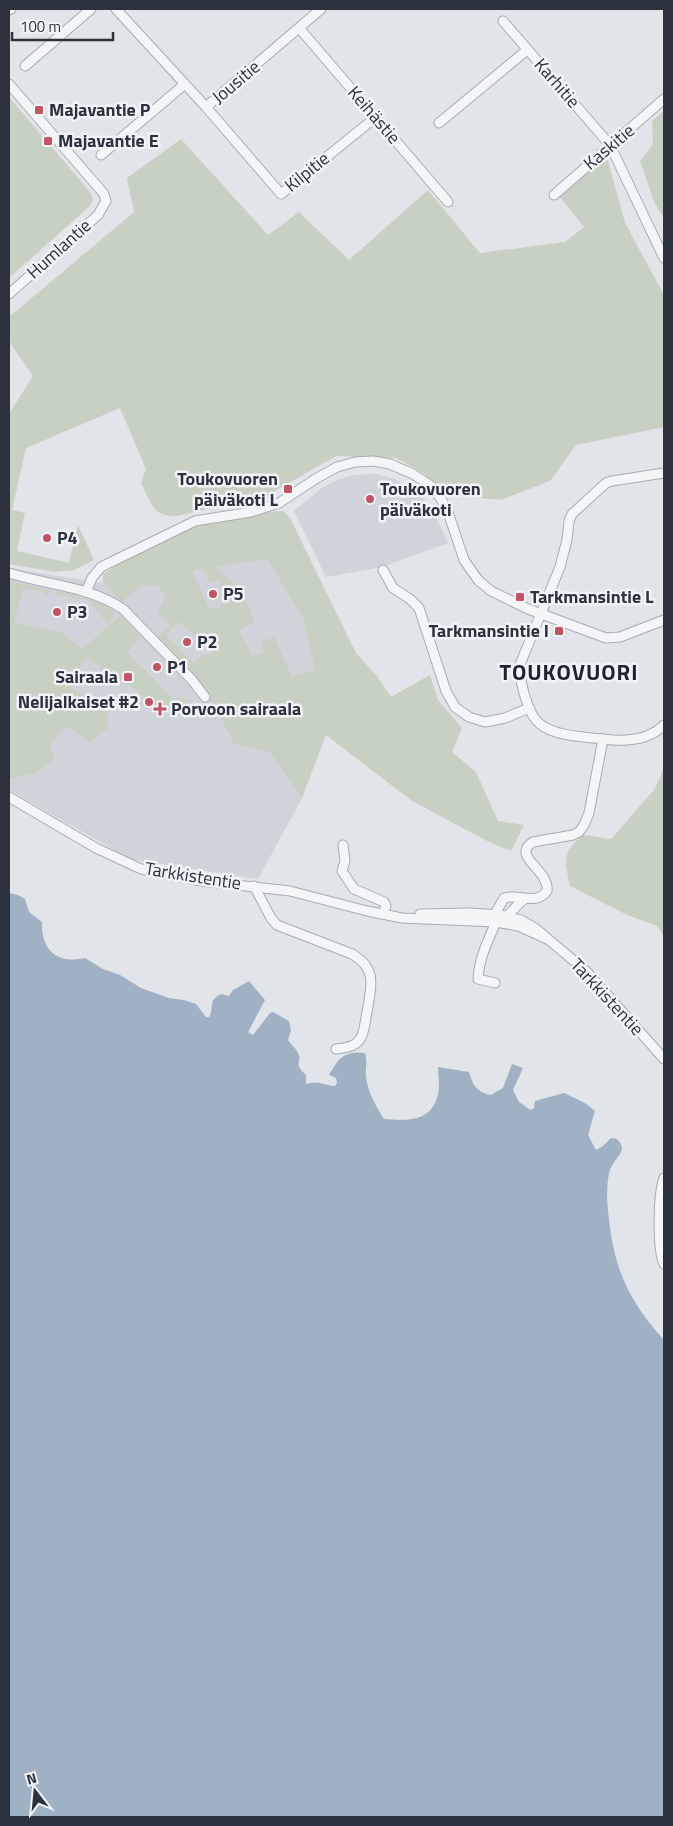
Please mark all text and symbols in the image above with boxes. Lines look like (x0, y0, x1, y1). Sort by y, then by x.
scale bar (12, 10, 114, 42)
text: 100 m (20, 15, 61, 38)
street label: Karhitie (528, 52, 587, 114)
street label: Jousitie (206, 53, 266, 110)
street label: Keihästie (341, 80, 407, 150)
place label: Majavantie P (49, 96, 151, 123)
marker: Majavantie P (33, 104, 45, 116)
street label: Kaskitie (577, 117, 640, 176)
place label: Majavantie E (58, 127, 159, 154)
marker: Majavantie E (42, 135, 54, 147)
street label: Kilpitie (278, 145, 335, 198)
street label: Humlantie (20, 212, 97, 285)
place label: Toukovuoren päiväkoti L (177, 465, 278, 513)
place label: Toukovuoren päiväkoti (380, 475, 481, 523)
marker: Toukovuoren päiväkoti L (282, 483, 294, 495)
marker: Toukovuoren päiväkoti (364, 493, 376, 505)
place label: P4 (57, 524, 78, 551)
marker: P4 (41, 532, 53, 544)
place label: P5 (223, 580, 244, 607)
place label: Tarkmansintie L (530, 583, 654, 610)
marker: P5 (207, 588, 219, 600)
marker: Tarkmansintie L (514, 591, 526, 603)
place label: P3 (67, 598, 88, 625)
marker: P3 (51, 606, 63, 618)
place label: Tarkmansintie I (429, 617, 549, 644)
marker: Tarkmansintie I (553, 625, 565, 637)
place label: P2 (197, 628, 218, 655)
marker: P2 (181, 636, 193, 648)
place label: P1 (167, 653, 188, 680)
district label: TOUKOVUORI (499, 655, 639, 689)
marker: P1 (151, 661, 163, 673)
place label: Sairaala (55, 663, 118, 690)
marker: Sairaala (122, 671, 134, 683)
place label: Nelijalkaiset #2 (18, 688, 139, 715)
place label: Porvoon sairaala (171, 695, 301, 722)
marker: Nelijalkaiset #2 (143, 696, 155, 708)
marker: Porvoon sairaala (153, 702, 167, 716)
street label: Tarkkistentie (143, 855, 243, 896)
street label: Tarkkistentie (564, 952, 650, 1041)
north arrow (10, 1766, 60, 1816)
text: N (24, 1767, 39, 1789)

